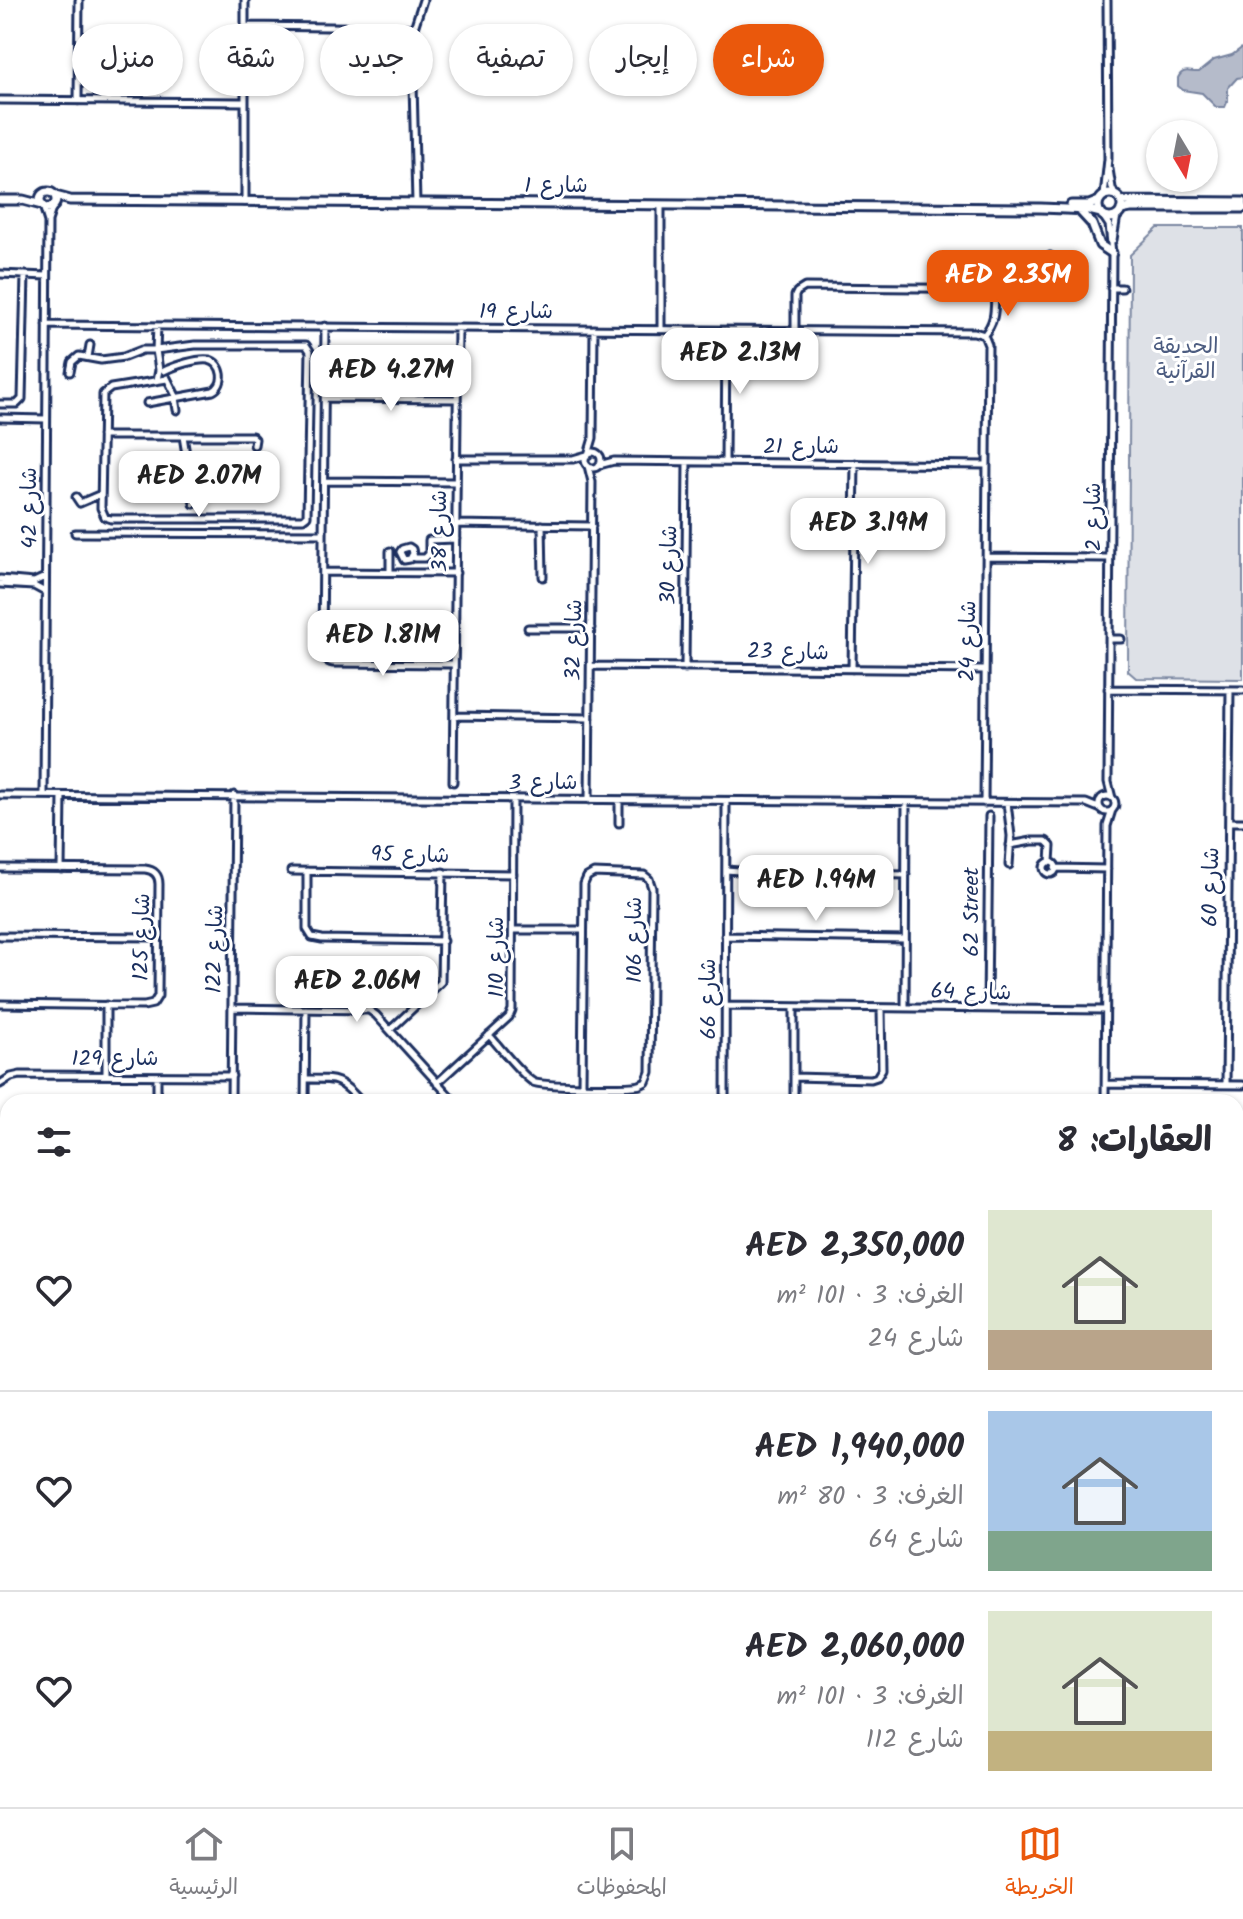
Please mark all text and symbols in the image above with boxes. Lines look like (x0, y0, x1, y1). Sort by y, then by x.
chip: منزل (72, 24, 183, 96)
chip: شقة (199, 24, 304, 96)
chip: جديد (320, 24, 433, 96)
chip: تصفية (449, 24, 573, 96)
chip: إيجار (589, 24, 697, 96)
chip: شراء (713, 24, 824, 96)
north arrow (1146, 120, 1218, 192)
map controls (1146, 120, 1218, 192)
street label: شارع 1 (524, 169, 588, 204)
pin: AED 2.35M (916, 250, 1100, 318)
text: AED 2.35M (945, 255, 1071, 297)
street label: شارع 19 (479, 295, 553, 330)
pin: AED 2.13M (648, 328, 832, 396)
park label: الحديقة القرآنية (1154, 330, 1218, 390)
text: AED 2.13M (679, 333, 801, 375)
pin: AED 4.27M (299, 345, 483, 413)
text: AED 4.27M (328, 350, 454, 392)
street label: شارع 21 (763, 430, 839, 465)
pin: AED 2.07M (107, 451, 291, 519)
text: AED 2.07M (137, 456, 261, 498)
street label: شارع 42 (13, 467, 48, 549)
street label: شارع 2 (1077, 482, 1112, 552)
street label: شارع 38 (423, 490, 458, 572)
pin: AED 3.19M (776, 498, 960, 566)
text: AED 3.19M (808, 503, 928, 545)
street label: شارع 30 (652, 525, 688, 605)
street label: شارع 32 (557, 599, 593, 681)
street label: شارع 24 (951, 600, 987, 682)
pin: AED 1.81M (291, 610, 475, 678)
text: AED 1.81M (326, 615, 440, 657)
street label: شارع 23 (747, 635, 829, 671)
street label: شارع 3 (509, 766, 578, 801)
street label: شارع 95 (370, 838, 450, 874)
street label: شارع 60 (1194, 847, 1230, 927)
pin: AED 1.94M (724, 855, 908, 923)
text: AED 1.94M (756, 860, 876, 902)
street label: 62 Street (955, 867, 990, 957)
street label: شارع 125 (125, 893, 161, 981)
street label: شارع 106 (618, 897, 653, 983)
street label: شارع 122 (198, 904, 234, 994)
street label: شارع 110 (480, 916, 515, 998)
pin: AED 2.06M (265, 956, 449, 1024)
street label: شارع 66 (692, 959, 727, 1039)
text: AED 2.06M (294, 961, 420, 1003)
street label: شارع 64 (930, 975, 1012, 1011)
street label: شارع 129 (72, 1042, 158, 1077)
text: العقارات: 8 (1057, 1115, 1212, 1169)
icon: filters (32, 1120, 76, 1164)
text: AED 2,350,000 (745, 1220, 964, 1274)
icon: home (1052, 1242, 1148, 1338)
icon: heart (32, 1268, 76, 1312)
text: الغرف: 3 · 101 m² (777, 1275, 964, 1317)
text: شارع 24 (868, 1318, 964, 1360)
text: AED 1,940,000 (755, 1421, 964, 1475)
icon: home (1052, 1443, 1148, 1539)
icon: heart (32, 1469, 76, 1513)
text: الغرف: 3 · 80 m² (778, 1476, 964, 1518)
text: شارع 64 (869, 1519, 964, 1561)
text: AED 2,060,000 (745, 1621, 964, 1675)
icon: home (1052, 1643, 1148, 1739)
icon: heart (32, 1669, 76, 1713)
text: الغرف: 3 · 101 m² (777, 1676, 964, 1718)
text: شارع 112 (866, 1719, 964, 1761)
tab: الرئيسية (169, 1822, 238, 1906)
tab: المحفوظات (576, 1822, 667, 1906)
tab: الخريطة (1005, 1822, 1074, 1906)

